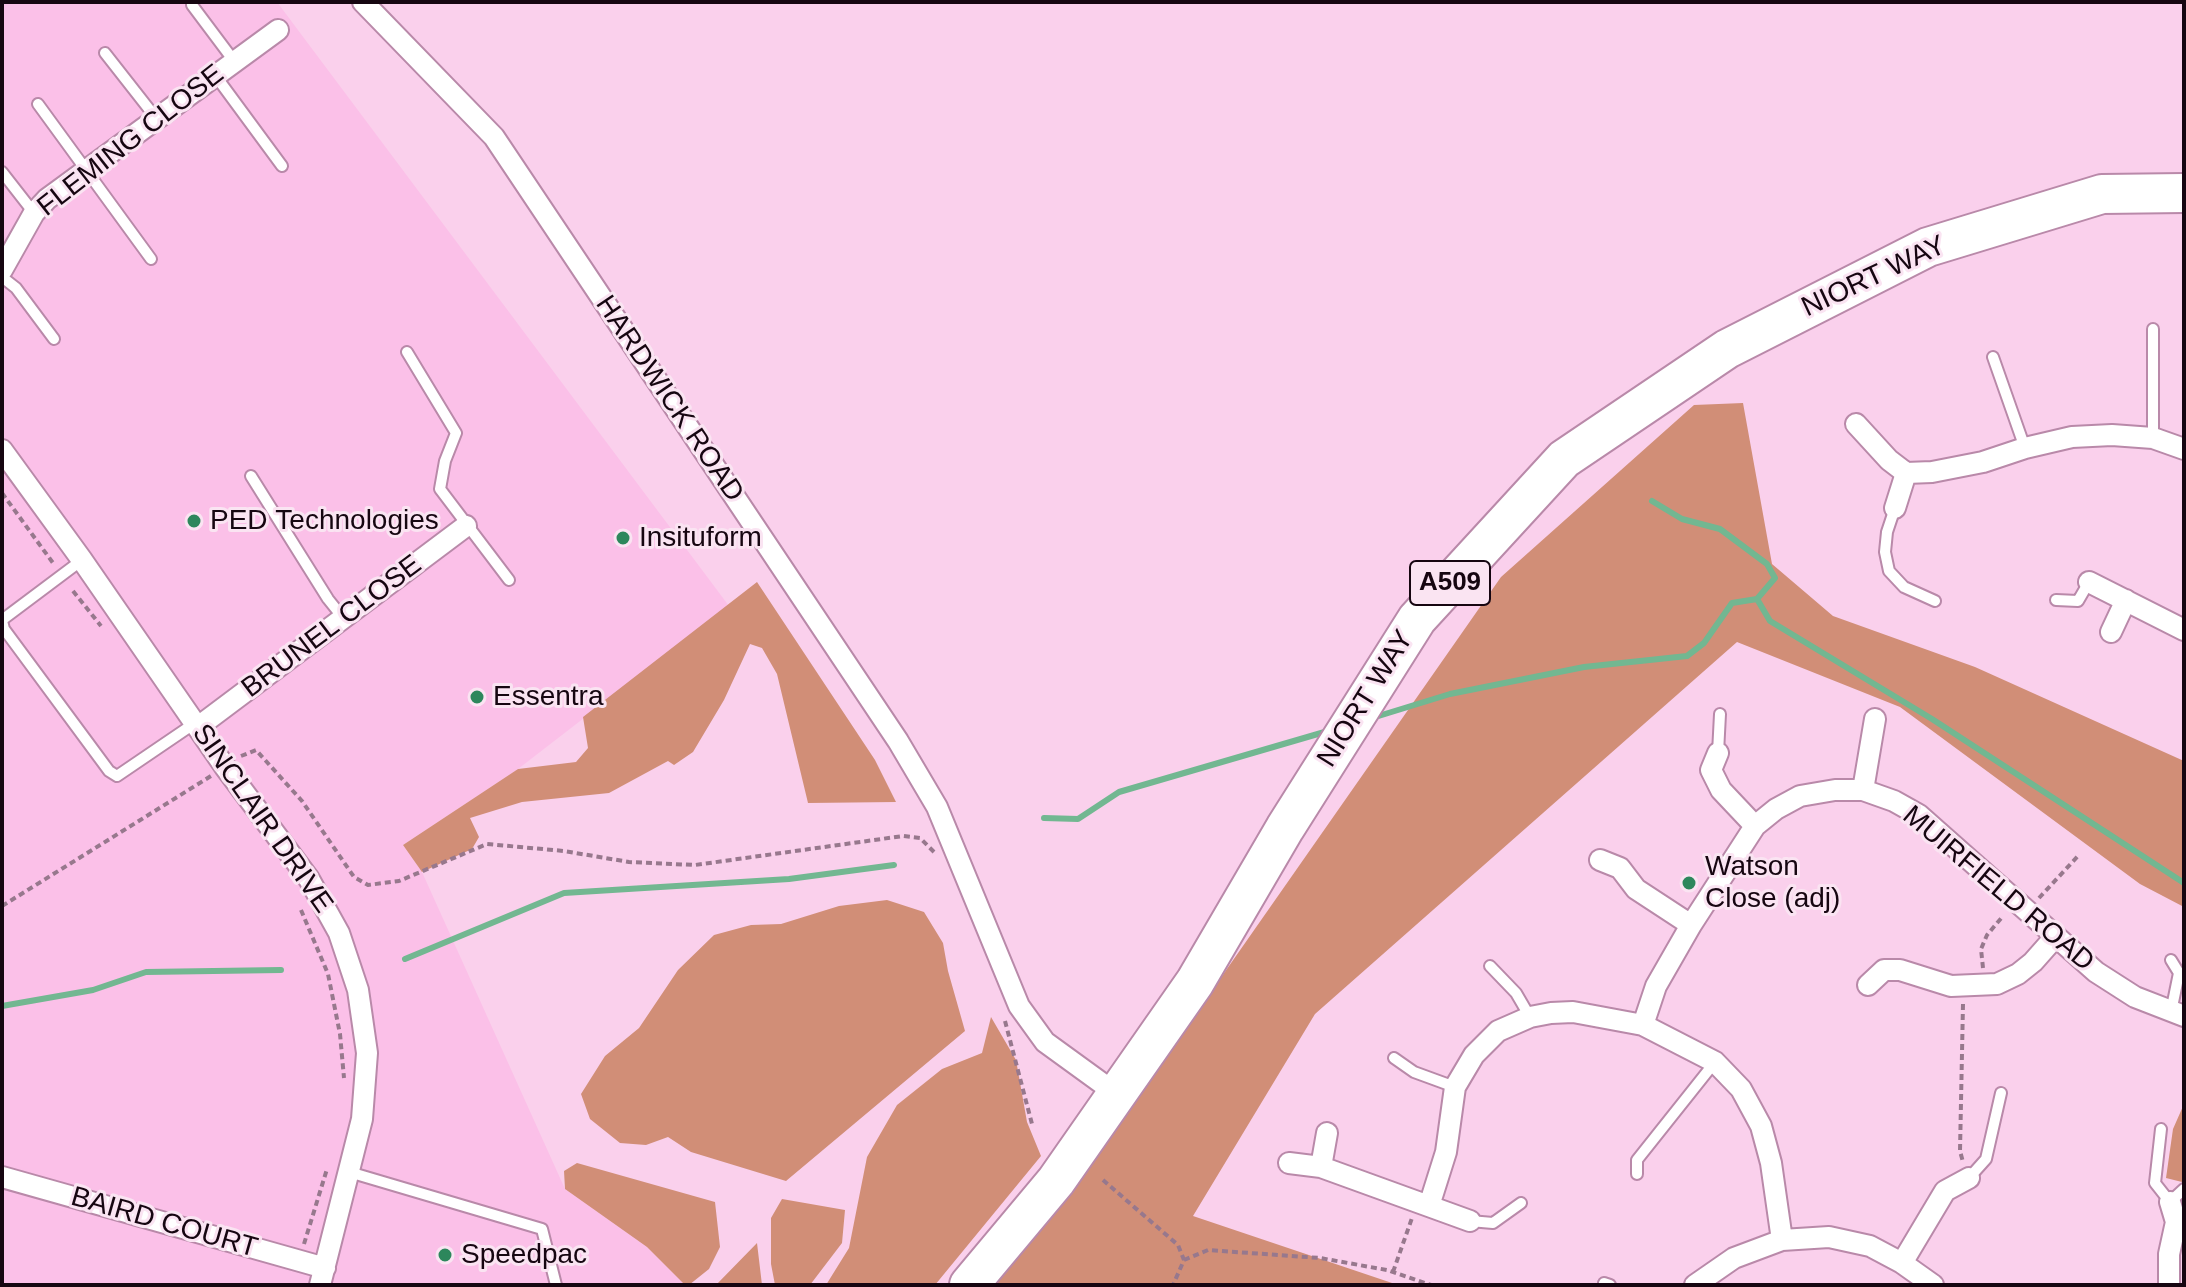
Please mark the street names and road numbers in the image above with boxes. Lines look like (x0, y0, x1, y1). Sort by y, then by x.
street label: FLEMING CLOSE (31, 58, 231, 224)
street label: NIORT WAY (1797, 229, 1951, 325)
street label: HARDWICK ROAD (588, 290, 750, 508)
street label: BRUNEL CLOSE (236, 548, 428, 706)
road number: A509 (1410, 561, 1490, 605)
street label: NIORT WAY (1311, 624, 1421, 774)
street label: SINCLAIR DRIVE (184, 718, 340, 920)
street label: MUIRFIELD ROAD (1895, 799, 2101, 979)
street label: BAIRD COURT (67, 1180, 261, 1266)

